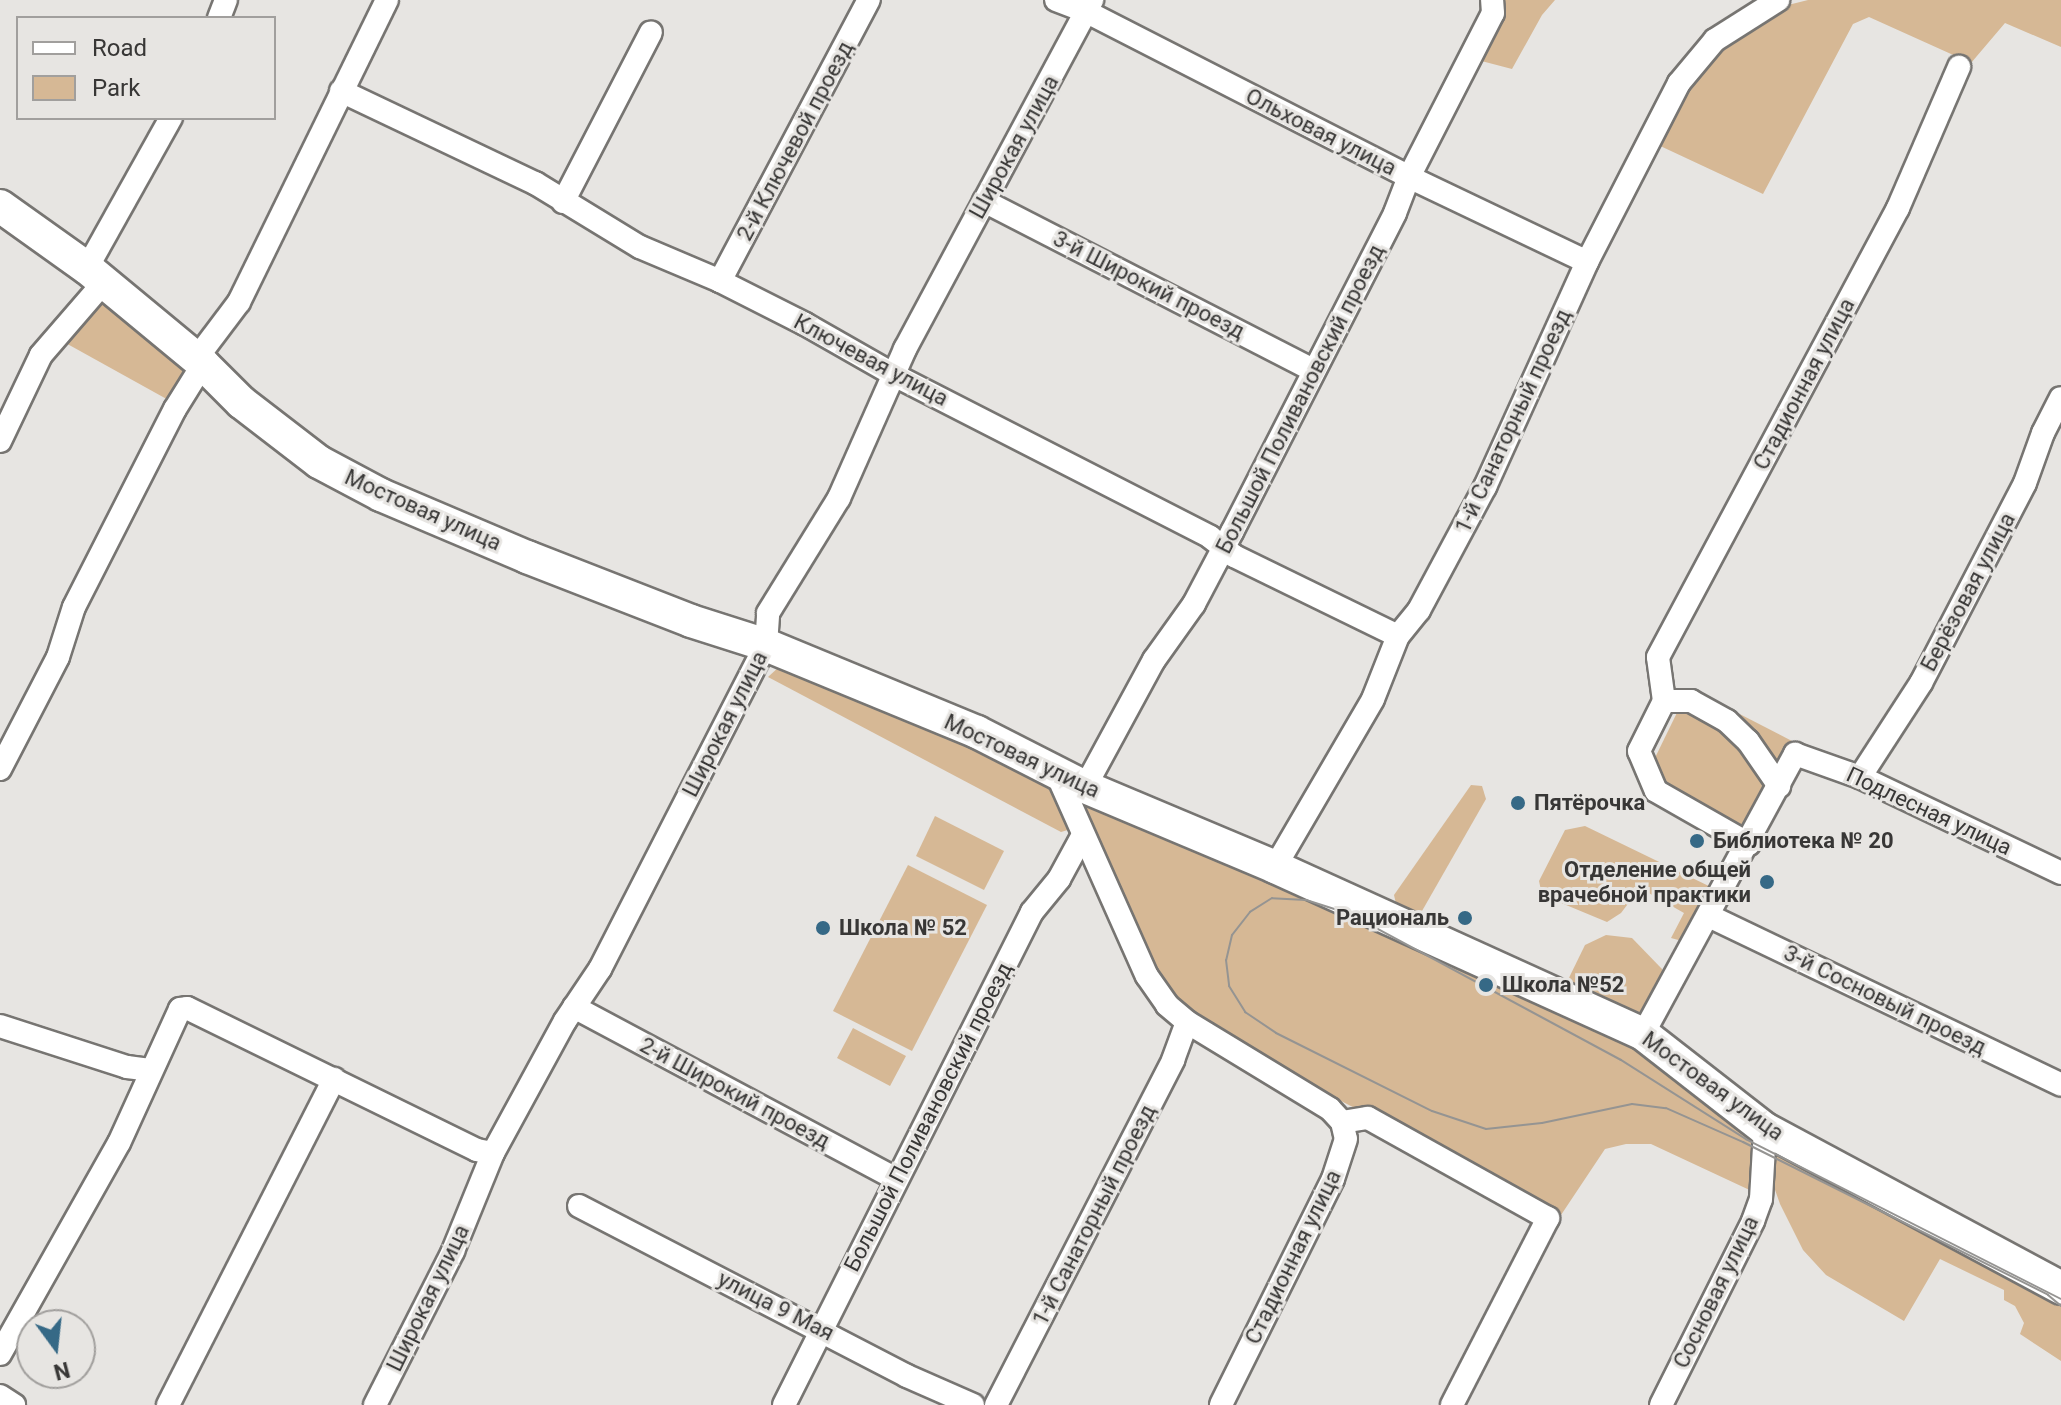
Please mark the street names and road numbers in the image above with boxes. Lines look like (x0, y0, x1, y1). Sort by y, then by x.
street label: 2-й Ключевой проезд (731, 37, 859, 245)
street label: Широкая улица (964, 71, 1064, 223)
street label: Ольховая улица (1241, 83, 1401, 181)
street label: 3-й Широкий проезд (1049, 225, 1249, 345)
street label: Большой Поливановский проезд (1210, 240, 1390, 558)
street label: Стадионная улица (1748, 294, 1860, 474)
street label: 1-й Санаторный проезд (1449, 305, 1577, 537)
street label: Ключевая улица (789, 308, 953, 412)
street label: Мостовая улица (341, 464, 505, 556)
street label: Берёзовая улица (1915, 508, 2021, 676)
street label: Широкая улица (677, 647, 773, 801)
street label: Мостовая улица (940, 708, 1104, 804)
street label: Подлесная улица (1842, 761, 2016, 861)
street label: 3-й Сосновый проезд (1780, 940, 1990, 1060)
street label: Большой Поливановский проезд (838, 958, 1018, 1276)
street label: Мостовая улица (1637, 1026, 1789, 1146)
street label: 2-й Широкий проезд (635, 1032, 835, 1154)
street label: 1-й Санаторный проезд (1027, 1100, 1161, 1330)
street label: Стадионная улица (1239, 1166, 1347, 1348)
street label: Сосновая улица (1668, 1212, 1764, 1372)
street label: Широкая улица (381, 1220, 475, 1376)
street label: улица 9 Мая (713, 1265, 839, 1347)

